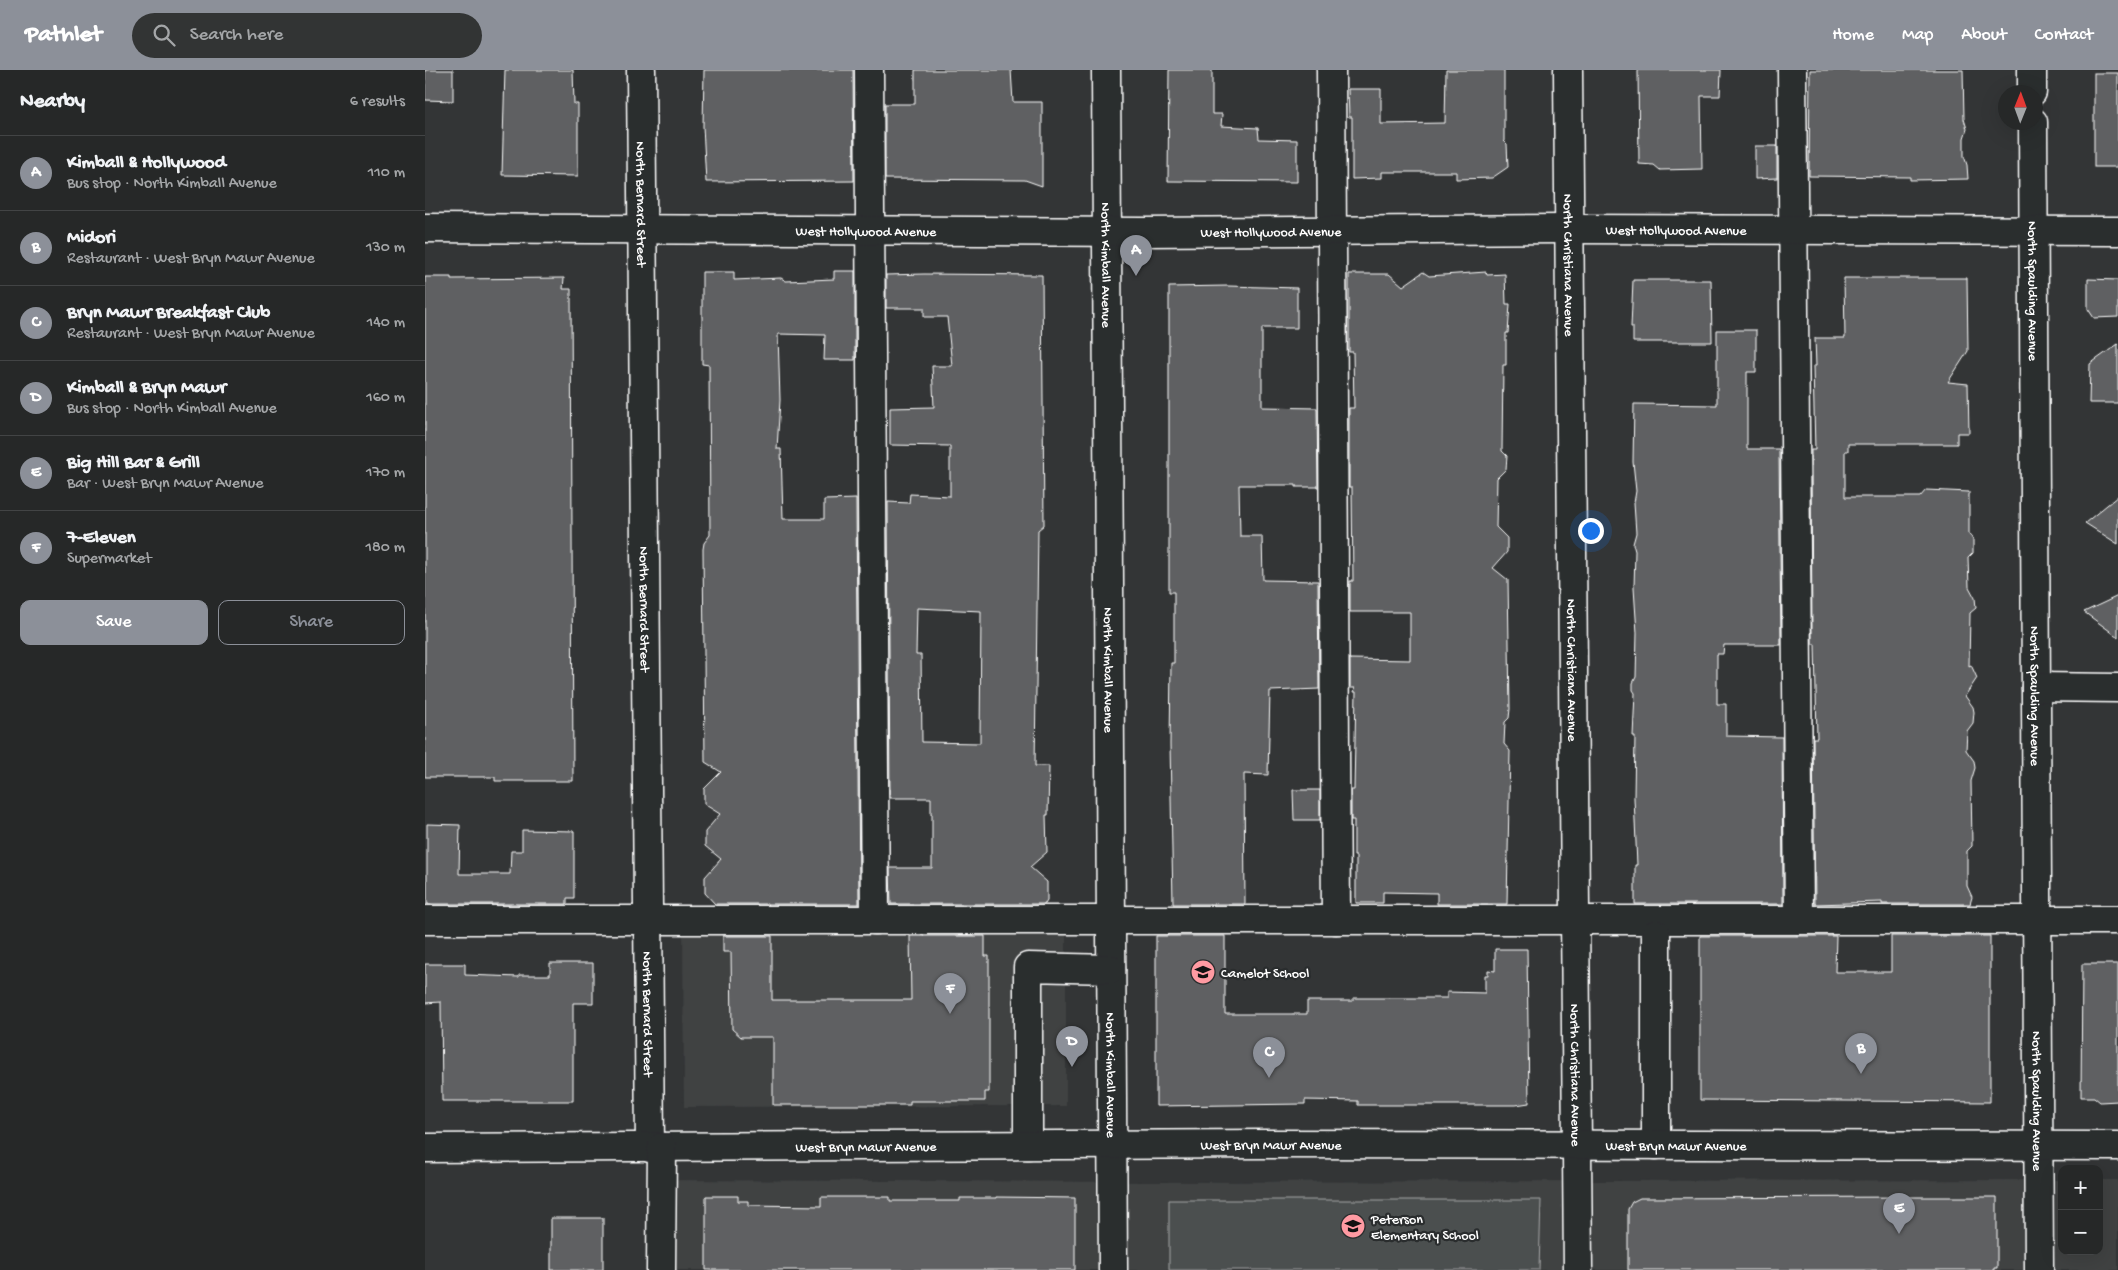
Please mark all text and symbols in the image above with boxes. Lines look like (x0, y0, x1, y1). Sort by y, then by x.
search box (132, 13, 482, 58)
text: Pathlet (25, 21, 102, 50)
icon: search (150, 21, 178, 49)
text: Search here (190, 24, 283, 47)
text: Home (1832, 25, 1874, 46)
text: Map (1902, 25, 1933, 46)
text: About (1961, 25, 2007, 46)
text: Contact (2035, 25, 2093, 46)
north arrow (1998, 85, 2043, 130)
text: Nearby (20, 90, 85, 115)
text: 6 results (350, 93, 405, 112)
street label: North Bernard Street (631, 141, 649, 268)
text: Kimball & Hollywood (67, 152, 226, 175)
text: A (31, 164, 41, 183)
text: 110 m (368, 164, 405, 183)
text: Bus stop · North Kimball Avenue (67, 175, 277, 194)
street label: North Christiana Avenue (1558, 194, 1576, 337)
street label: North Kimball Avenue (1096, 202, 1114, 329)
street label: North Spaulding Avenue (2023, 221, 2040, 362)
street label: West Hollywood Avenue (1606, 223, 1747, 241)
street label: West Hollywood Avenue (796, 224, 937, 242)
street label: West Hollywood Avenue (1201, 225, 1342, 243)
text: Midori (67, 227, 116, 250)
pin: A (1120, 235, 1152, 276)
text: B (32, 239, 40, 258)
text: 130 m (366, 239, 405, 258)
text: Restaurant · West Bryn Mawr Avenue (67, 250, 315, 269)
text: Bryn Mawr Breakfast Club (67, 302, 270, 325)
text: C (32, 314, 40, 333)
text: 140 m (367, 314, 405, 333)
text: Restaurant · West Bryn Mawr Avenue (67, 325, 315, 344)
text: Kimball & Bryn Mawr (67, 377, 226, 400)
text: D (31, 389, 41, 408)
text: 160 m (366, 389, 405, 408)
text: Bus stop · North Kimball Avenue (67, 400, 277, 419)
text: Big Hill Bar & Grill (67, 452, 200, 475)
text: E (31, 464, 41, 483)
text: 170 m (366, 464, 405, 483)
text: Bar · West Bryn Mawr Avenue (67, 475, 263, 494)
your location (1578, 518, 1604, 544)
text: 7-Eleven (67, 527, 136, 550)
text: F (32, 539, 40, 558)
text: 180 m (366, 539, 405, 558)
street label: North Bernard Street (634, 546, 652, 673)
text: Supermarket (67, 550, 152, 569)
street label: North Christiana Avenue (1561, 599, 1580, 742)
button: Save (20, 600, 208, 645)
button: Share (218, 600, 405, 645)
street label: North Kimball Avenue (1098, 607, 1116, 734)
street label: North Spaulding Avenue (2025, 626, 2042, 767)
street label: North Bernard Street (637, 951, 655, 1078)
school or university icon: Camelot School (1190, 959, 1216, 985)
place label: Camelot School (1221, 966, 1309, 983)
pin: F (934, 973, 966, 1014)
street label: North Christiana Avenue (1565, 1004, 1583, 1147)
street label: North Kimball Avenue (1100, 1012, 1118, 1139)
pin: D (1056, 1026, 1088, 1067)
street label: North Spaulding Avenue (2027, 1031, 2044, 1172)
pin: B (1845, 1033, 1877, 1074)
pin: C (1253, 1037, 1285, 1078)
street label: West Bryn Mawr Avenue (1200, 1138, 1342, 1155)
street label: West Bryn Mawr Avenue (1605, 1139, 1747, 1156)
street label: West Bryn Mawr Avenue (795, 1140, 937, 1157)
map controls (2058, 1165, 2103, 1255)
button: + (2058, 1165, 2103, 1210)
pin: E (1883, 1193, 1915, 1234)
button: − (2058, 1210, 2103, 1255)
place label: Peterson Elementary School (1370, 1212, 1479, 1245)
school or university icon: Peterson Elementary School (1340, 1213, 1366, 1239)

